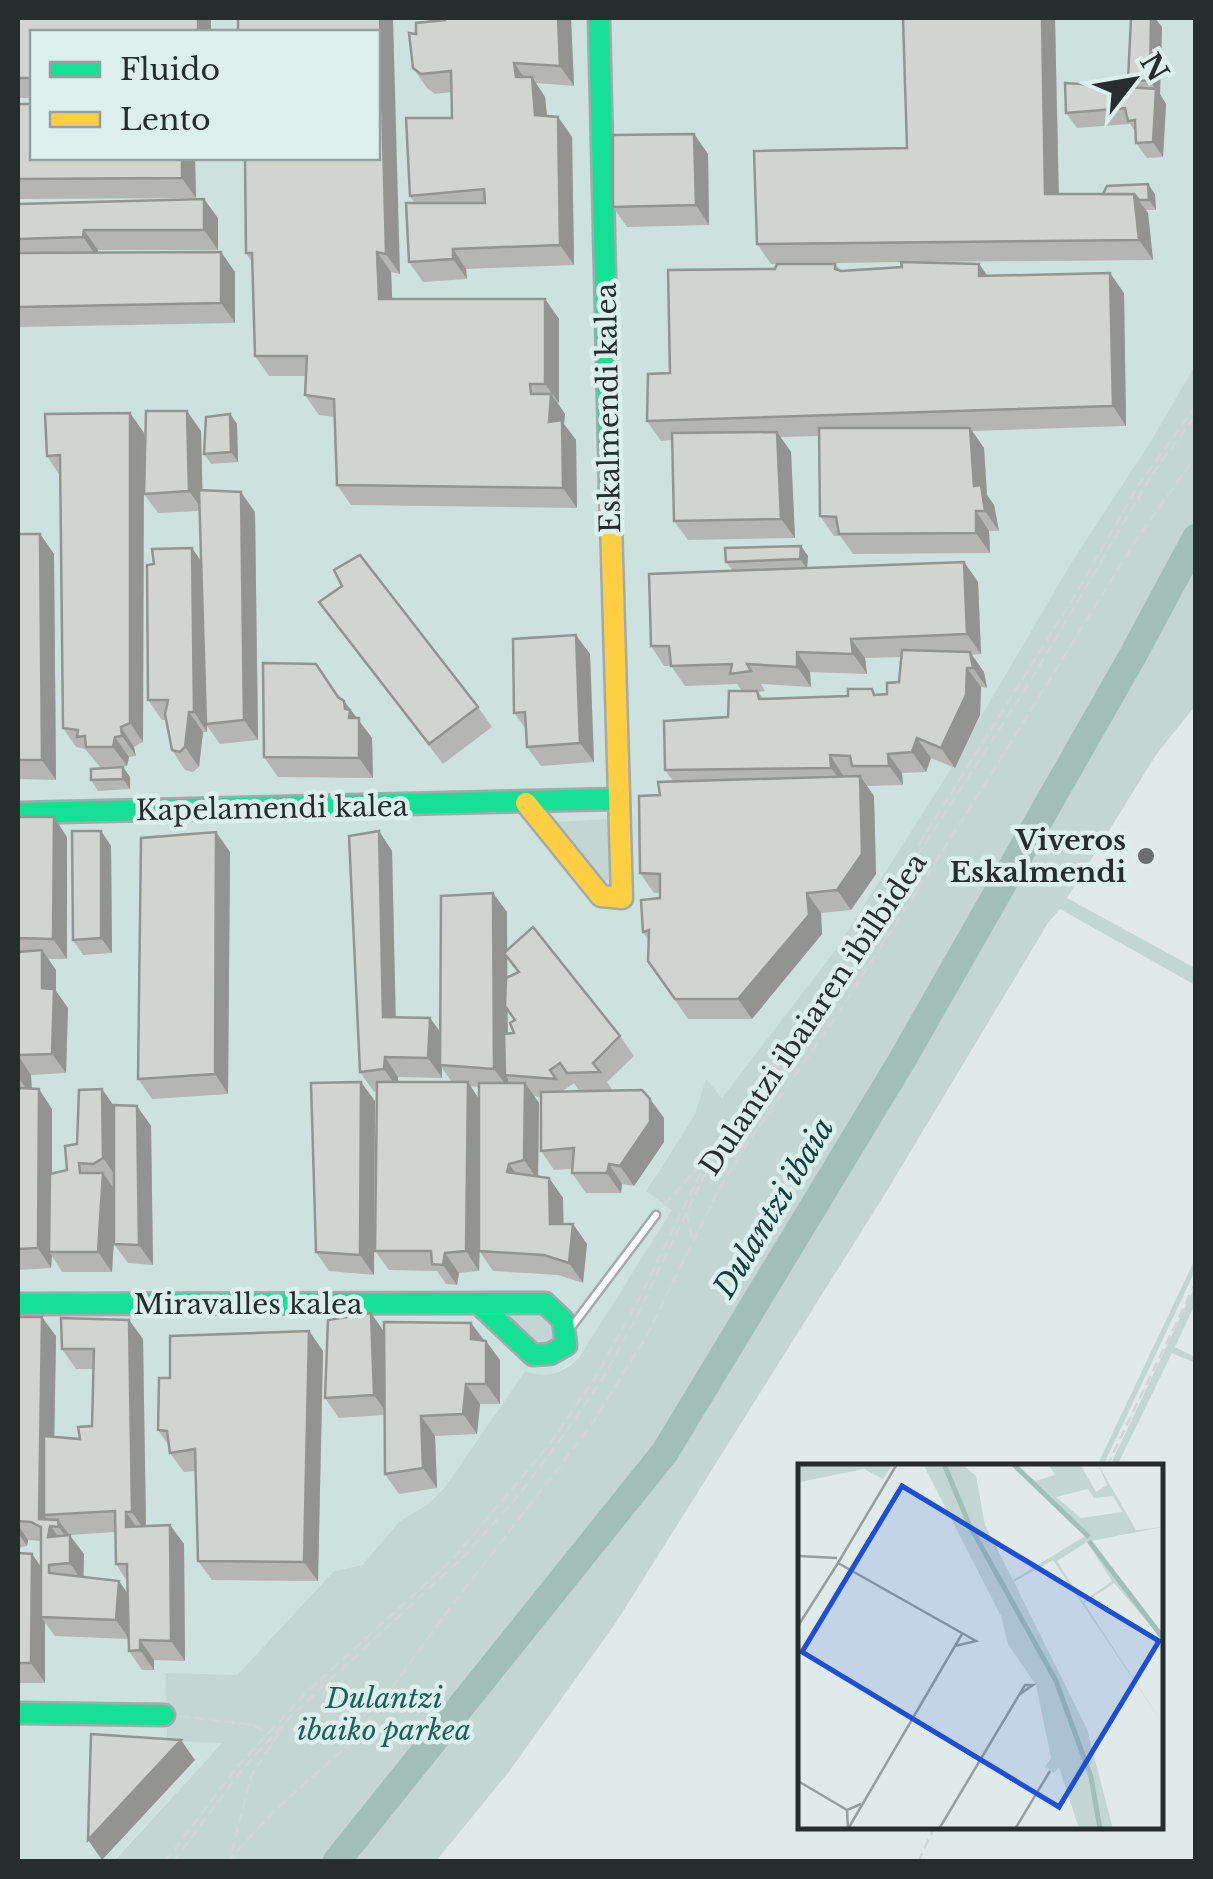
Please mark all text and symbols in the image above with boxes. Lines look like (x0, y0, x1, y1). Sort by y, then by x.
legend (30, 30, 380, 160)
north arrow (1083, 30, 1183, 130)
text: N (1132, 47, 1176, 88)
text: Fluido (120, 51, 220, 88)
text: Lento (120, 101, 211, 138)
street label: Eskalmendi kalea (589, 282, 628, 533)
street label: Kapelamendi kalea (136, 789, 409, 828)
place label: Viveros Eskalmendi (950, 823, 1126, 890)
marker: Viveros Eskalmendi (1135, 845, 1157, 867)
street label: Dulantzi ibaiaren ibilbidea (692, 846, 935, 1182)
water label: Dulantzi ibaia (705, 1111, 842, 1305)
street label: Miravalles kalea (133, 1287, 363, 1322)
inset map (798, 1464, 1163, 1829)
park label: Dulantzi ibaiko parkea (297, 1681, 471, 1748)

